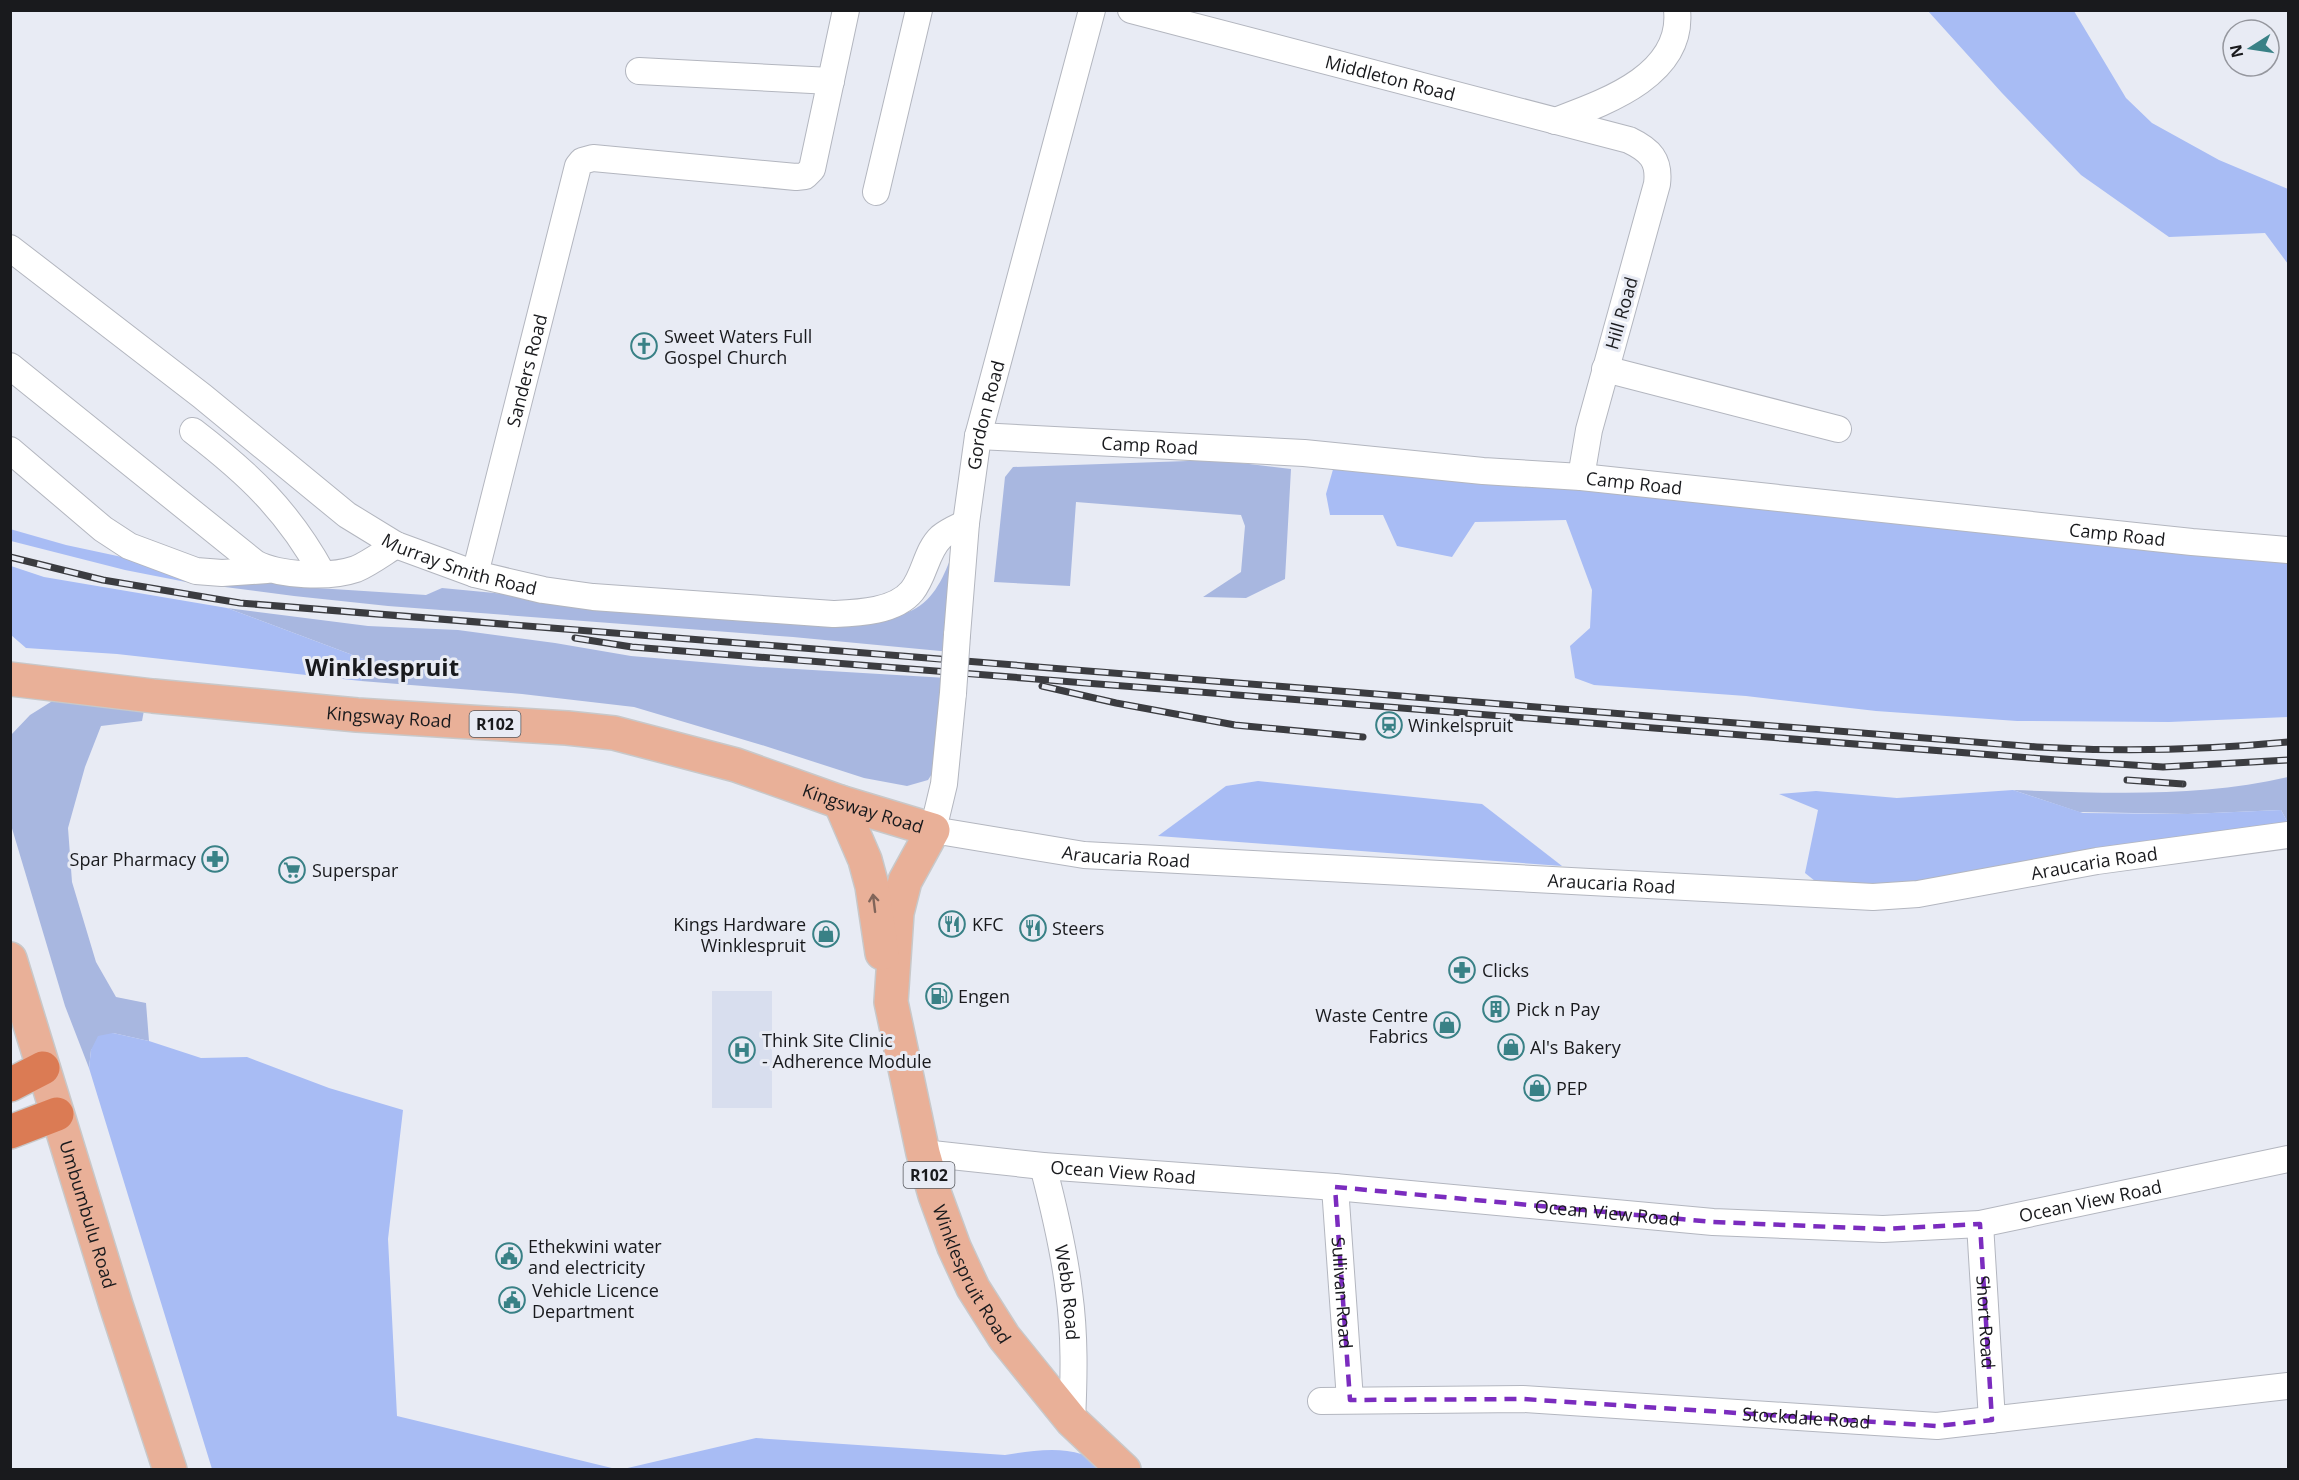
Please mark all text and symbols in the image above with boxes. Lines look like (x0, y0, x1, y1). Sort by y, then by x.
north arrow (2221, 18, 2281, 78)
text: N (2224, 42, 2248, 60)
street label: Middleton Road (1323, 49, 1458, 106)
street label: Hill Road (1599, 274, 1643, 352)
street label: Sanders Road (501, 311, 552, 429)
place label: Sweet Waters Full Gospel Church (664, 324, 812, 369)
church icon: Sweet Waters Full Gospel Church (629, 331, 659, 361)
street label: Gordon Road (961, 358, 1010, 471)
street label: Camp Road (1101, 430, 1199, 459)
street label: Camp Road (1585, 466, 1684, 500)
street label: Camp Road (2068, 517, 2167, 551)
street label: Murray Smith Road (377, 527, 539, 600)
district label: Winklespruit (305, 650, 459, 683)
street label: Kingsway Road (325, 700, 452, 733)
station icon: Winkelspruit (1374, 710, 1404, 740)
road number: R102 (470, 711, 520, 737)
place label: Winkelspruit (1408, 713, 1513, 737)
street label: Kingsway Road (799, 778, 927, 839)
street label: Araucaria Road (1061, 840, 1191, 873)
street label: Araucaria Road (2029, 841, 2159, 885)
pharmacy icon: Spar Pharmacy (200, 844, 230, 874)
place label: Spar Pharmacy (70, 847, 197, 871)
supermarket icon: Superspar (277, 855, 307, 885)
place label: Superspar (312, 858, 399, 882)
street label: Araucaria Road (1547, 868, 1676, 898)
one-way arrow (868, 894, 879, 913)
restaurant icon: KFC (937, 909, 967, 939)
place label: Kings Hardware Winklespruit (673, 912, 806, 957)
place label: KFC (972, 912, 1004, 936)
restaurant icon: Steers (1018, 913, 1048, 943)
place label: Steers (1052, 916, 1104, 940)
shop icon: Kings Hardware Winklespruit (811, 919, 841, 949)
pharmacy icon: Clicks (1447, 955, 1477, 985)
place label: Clicks (1482, 958, 1529, 982)
fuel station icon: Engen (924, 981, 954, 1011)
place label: Engen (958, 984, 1010, 1008)
building icon: Pick n Pay (1481, 994, 1511, 1024)
place label: Pick n Pay (1516, 997, 1601, 1021)
place label: Waste Centre Fabrics (1315, 1003, 1428, 1048)
shop icon: Waste Centre Fabrics (1432, 1010, 1462, 1040)
place label: Think Site Clinic - Adherence Module (762, 1028, 932, 1073)
shop icon: Al's Bakery (1496, 1032, 1526, 1062)
hospital icon: Think Site Clinic - Adherence Module (727, 1035, 757, 1065)
place label: Al's Bakery (1530, 1035, 1622, 1059)
shop icon: PEP (1522, 1073, 1552, 1103)
place label: PEP (1556, 1076, 1588, 1100)
street label: Umbumbulu Road (54, 1137, 122, 1291)
street label: Ocean View Road (1050, 1155, 1197, 1189)
road number: R102 (904, 1162, 954, 1188)
street label: Ocean View Road (2017, 1174, 2164, 1228)
street label: Ocean View Road (1534, 1194, 1681, 1231)
street label: Winklespruit Road (927, 1201, 1017, 1348)
place label: Ethekwini water and electricity (528, 1234, 662, 1279)
street label: Sullivan Road (1327, 1236, 1358, 1350)
public building icon: Ethekwini water and electricity (494, 1241, 524, 1271)
street label: Webb Road (1050, 1242, 1085, 1341)
street label: Short Road (1971, 1275, 2001, 1369)
place label: Vehicle Licence Department (532, 1278, 659, 1323)
public building icon: Vehicle Licence Department (497, 1285, 527, 1315)
street label: Stockdale Road (1741, 1401, 1871, 1434)

